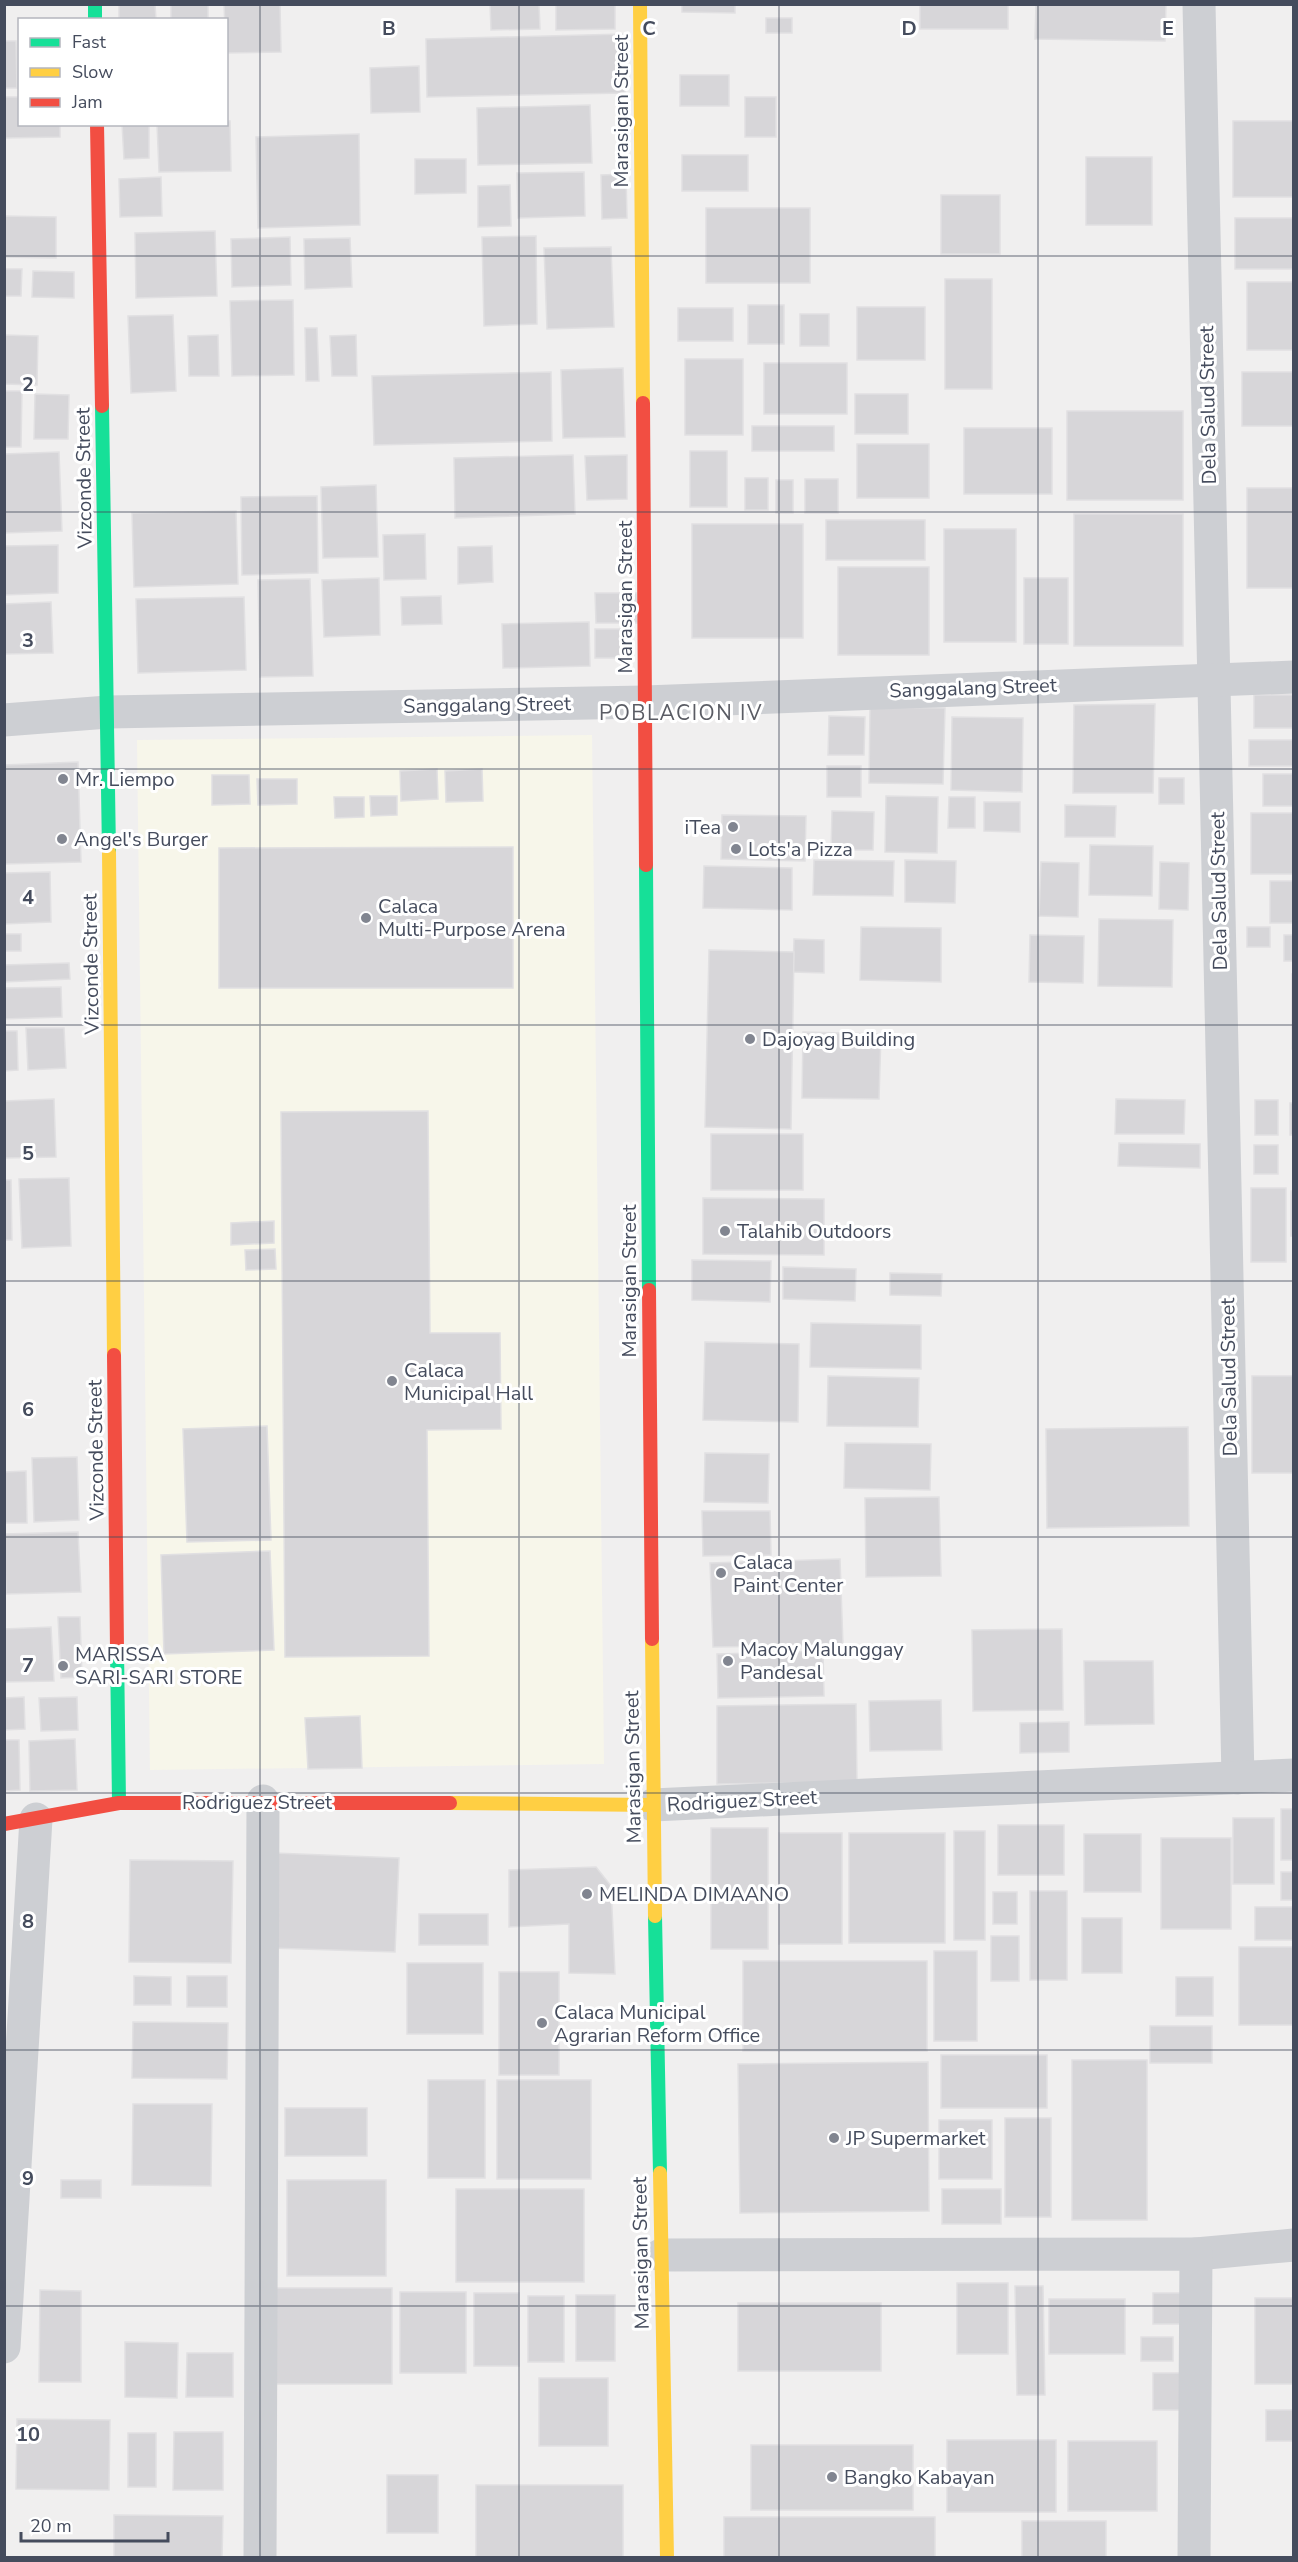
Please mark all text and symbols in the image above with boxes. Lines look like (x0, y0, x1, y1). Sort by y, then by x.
text: B (382, 15, 396, 42)
text: C (642, 15, 656, 42)
text: D (901, 15, 917, 42)
text: E (1162, 15, 1174, 42)
legend (18, 18, 228, 126)
text: Fast (72, 30, 107, 54)
street label: Marasigan Street (608, 34, 635, 188)
text: Slow (72, 60, 113, 84)
text: Jam (71, 90, 103, 114)
street label: Dela Salud Street (1193, 325, 1223, 485)
text: 2 (22, 371, 34, 398)
street label: Vizconde Street (69, 406, 99, 550)
street label: Marasigan Street (612, 520, 639, 674)
text: 3 (22, 627, 34, 654)
street label: Sanggalang Street (889, 672, 1058, 704)
street label: Sanggalang Street (403, 690, 572, 720)
district label: POBLACION IV (599, 699, 763, 727)
place label: Mr. Liempo (75, 766, 175, 793)
marker: Mr. Liempo (56, 772, 70, 786)
street label: Dela Salud Street (1204, 811, 1234, 971)
place label: iTea (685, 814, 721, 841)
marker: iTea (726, 820, 740, 834)
place label: Angel's Burger (74, 826, 208, 853)
marker: Angel's Burger (55, 832, 69, 846)
place label: Lots'a Pizza (748, 836, 853, 863)
marker: Lots'a Pizza (729, 842, 743, 856)
text: 4 (22, 884, 34, 911)
street label: Vizconde Street (76, 892, 106, 1036)
place label: Calaca Multi-Purpose Arena (378, 893, 566, 943)
marker: Calaca Multi-Purpose Arena (359, 911, 373, 925)
place label: Dajoyag Building (762, 1026, 915, 1053)
marker: Dajoyag Building (743, 1032, 757, 1046)
text: 5 (22, 1140, 34, 1167)
street label: Marasigan Street (616, 1204, 643, 1358)
place label: Talahib Outdoors (737, 1218, 891, 1245)
marker: Talahib Outdoors (718, 1224, 732, 1238)
street label: Dela Salud Street (1214, 1297, 1244, 1457)
place label: Calaca Municipal Hall (404, 1357, 533, 1407)
marker: Calaca Municipal Hall (385, 1374, 399, 1388)
street label: Vizconde Street (81, 1378, 111, 1522)
text: 6 (22, 1396, 34, 1423)
place label: Calaca Paint Center (733, 1549, 843, 1599)
marker: Calaca Paint Center (714, 1566, 728, 1580)
place label: Macoy Malunggay Pandesal (740, 1636, 904, 1686)
place label: MARISSA SARI-SARI STORE (75, 1641, 242, 1691)
text: 7 (22, 1652, 34, 1679)
marker: Macoy Malunggay Pandesal (721, 1654, 735, 1668)
marker: MARISSA SARI-SARI STORE (56, 1659, 70, 1673)
street label: Marasigan Street (618, 1689, 648, 1844)
street label: Rodriguez Street (666, 1784, 819, 1818)
street label: Rodriguez Street (182, 1789, 333, 1816)
place label: MELINDA DIMAANO (599, 1881, 789, 1908)
marker: MELINDA DIMAANO (580, 1887, 594, 1901)
text: 8 (22, 1908, 34, 1935)
place label: Calaca Municipal Agrarian Reform Office (554, 1999, 760, 2049)
marker: Calaca Municipal Agrarian Reform Office (535, 2016, 549, 2030)
place label: JP Supermarket (845, 2125, 987, 2152)
marker: JP Supermarket (827, 2131, 841, 2145)
text: 9 (22, 2165, 34, 2192)
street label: Marasigan Street (626, 2175, 656, 2330)
text: 10 (16, 2421, 40, 2448)
place label: Bangko Kabayan (844, 2464, 995, 2491)
marker: Bangko Kabayan (825, 2470, 839, 2484)
scale bar (21, 2505, 168, 2543)
text: 20 m (30, 2514, 72, 2538)

